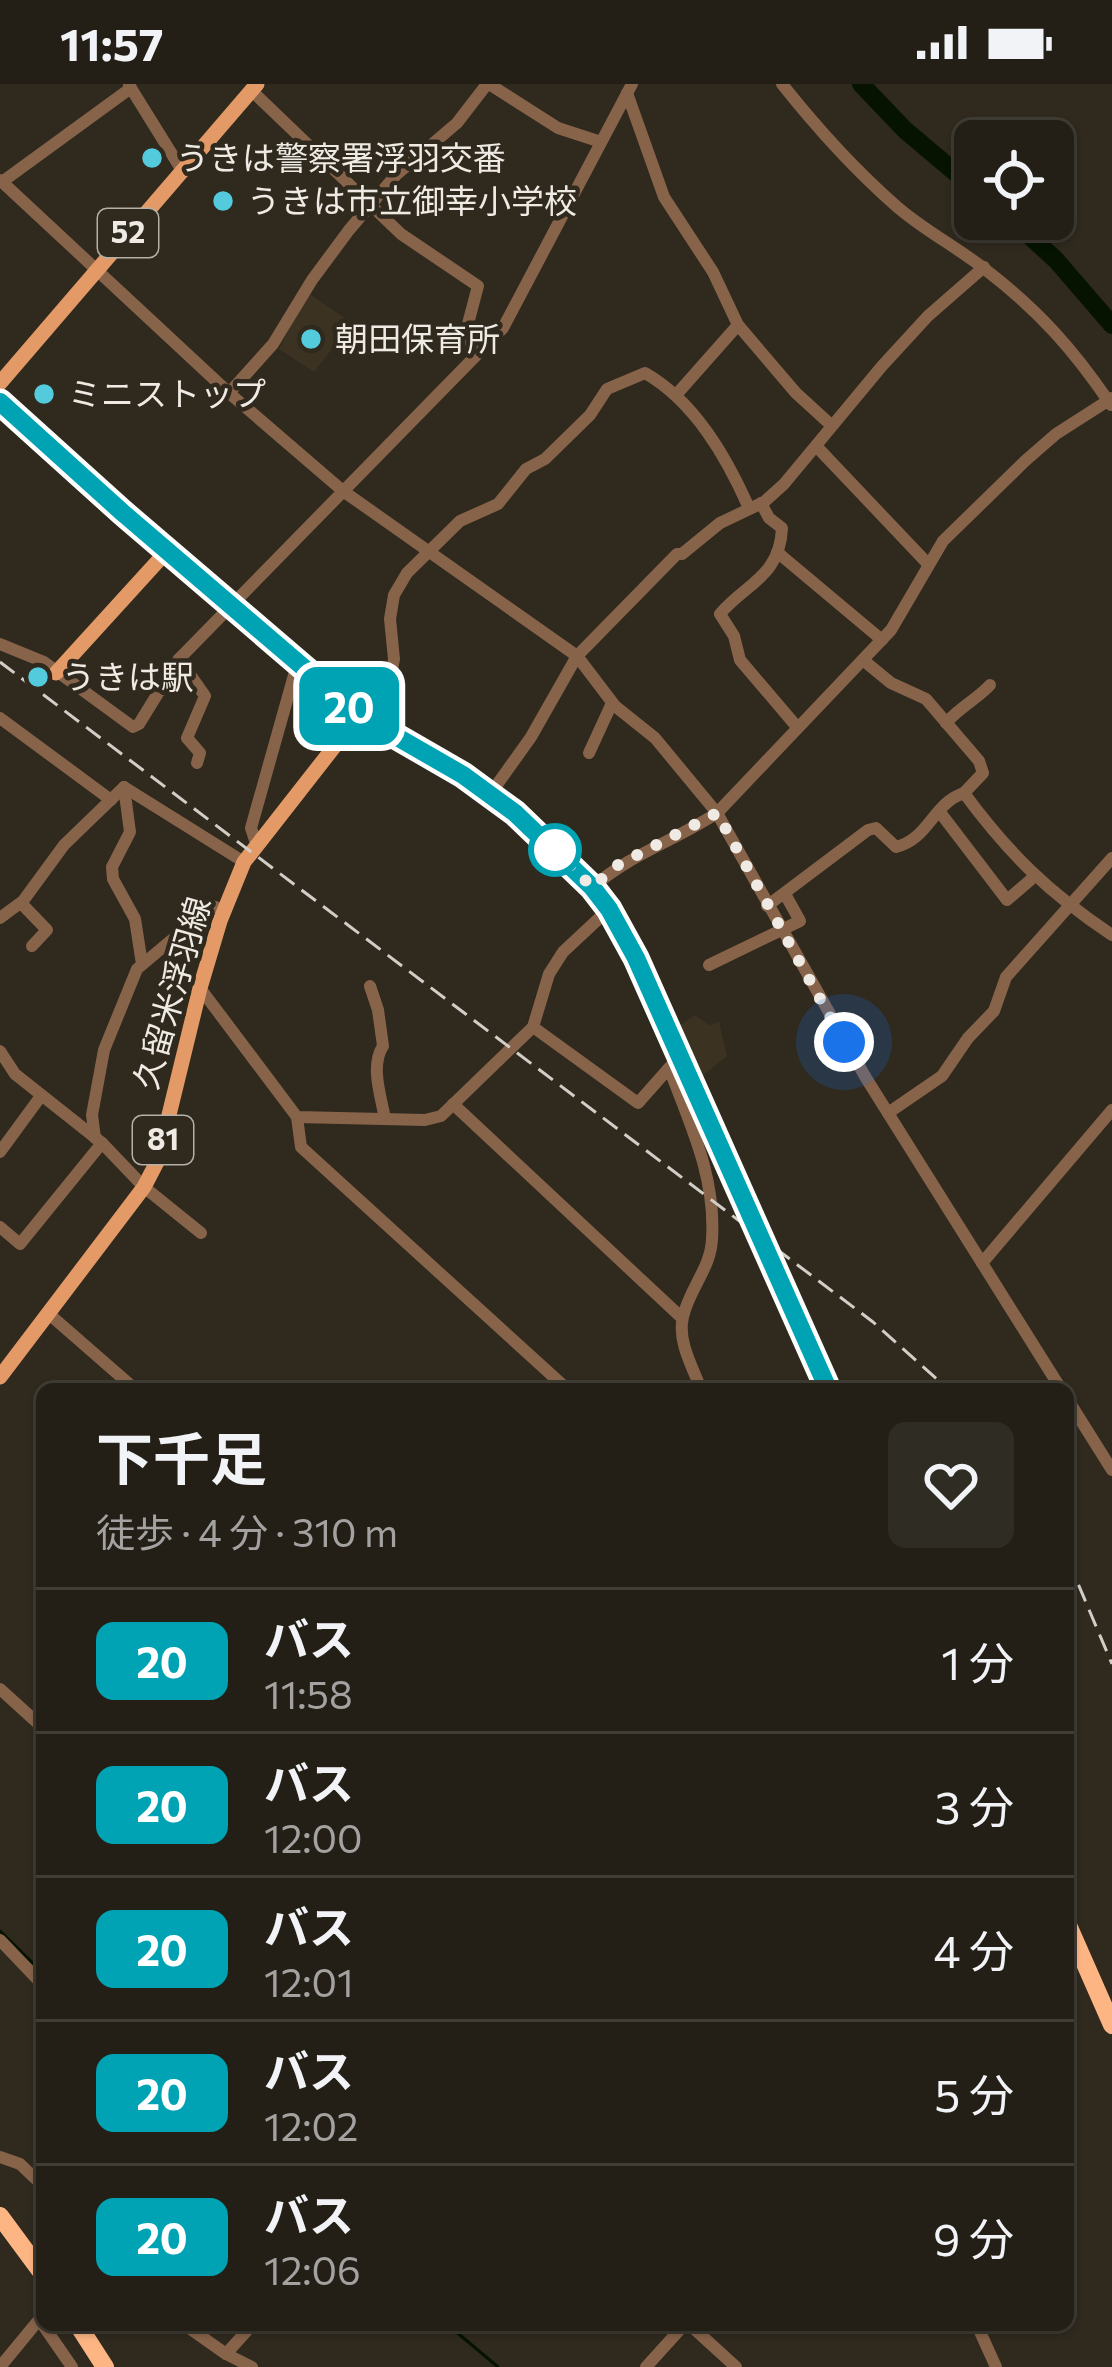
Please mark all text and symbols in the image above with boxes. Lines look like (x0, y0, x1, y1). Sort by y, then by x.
text: 11:57 (60, 15, 164, 70)
map controls (954, 120, 1074, 240)
button: locate (954, 120, 1074, 240)
place label: うきは警察署浮羽交番 (176, 136, 506, 177)
marker: うきは警察署浮羽交番 (139, 145, 165, 171)
place label: うきは市立御幸小学校 (247, 179, 577, 220)
marker: うきは市立御幸小学校 (210, 188, 236, 214)
road number: 52 (98, 209, 158, 257)
place label: 朝田保育所 (335, 317, 500, 358)
marker: 朝田保育所 (298, 326, 324, 352)
place label: ミニストップ (68, 372, 266, 413)
marker: ミニストップ (31, 381, 57, 407)
place label: うきは駅 (62, 655, 194, 696)
marker: うきは駅 (25, 664, 51, 690)
line badge: 20 (295, 667, 403, 745)
text: 20 (323, 680, 375, 732)
unlabelled marker (530, 825, 580, 875)
street label: 久留米浮羽線 (124, 892, 218, 1093)
your location (814, 1012, 874, 1072)
road number: 81 (133, 1116, 193, 1164)
text: 下千足 (96, 1422, 267, 1492)
button: heart (888, 1422, 1014, 1548)
text: 徒歩 · 4 分 · 310 m (96, 1507, 398, 1555)
text: バス (264, 1610, 354, 1665)
text: 1 分 (941, 1634, 1014, 1689)
text: 20 (136, 1635, 188, 1687)
text: 11:58 (264, 1669, 353, 1717)
text: バス (264, 1754, 354, 1809)
text: 3 分 (935, 1778, 1014, 1833)
text: 20 (136, 1779, 188, 1831)
text: 12:00 (264, 1813, 362, 1861)
text: バス (264, 1898, 354, 1953)
text: 4 分 (933, 1922, 1014, 1977)
text: 20 (136, 1923, 188, 1975)
text: 12:01 (264, 1957, 354, 2005)
text: バス (264, 2042, 354, 2097)
text: 5 分 (935, 2066, 1014, 2121)
text: 20 (136, 2067, 188, 2119)
text: 12:02 (264, 2101, 358, 2149)
text: バス (264, 2186, 354, 2241)
text: 9 分 (933, 2210, 1014, 2265)
text: 20 (136, 2211, 188, 2263)
text: 12:06 (264, 2245, 361, 2293)

